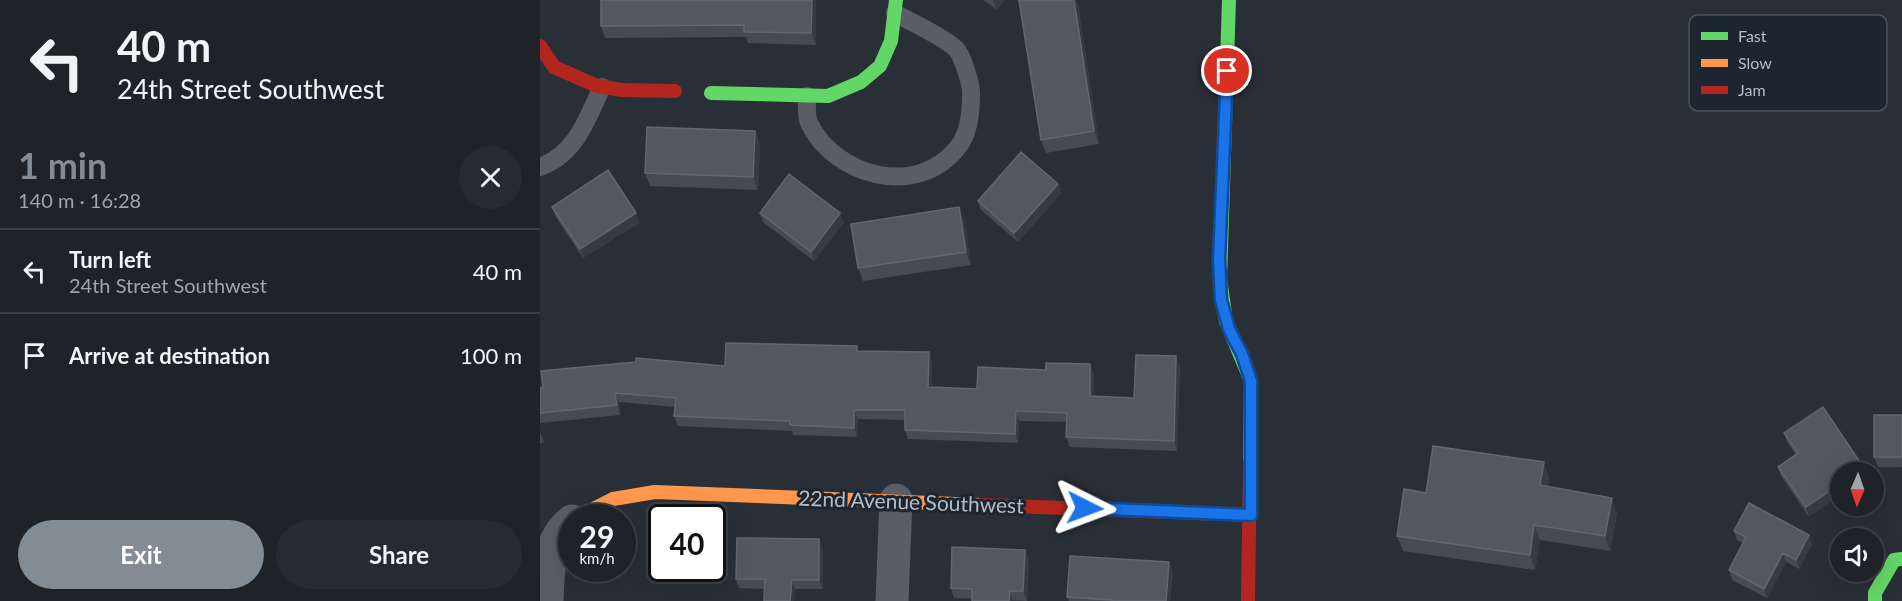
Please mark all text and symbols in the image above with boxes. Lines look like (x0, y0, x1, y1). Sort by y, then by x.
legend (1689, 15, 1887, 111)
text: 40 m (117, 21, 211, 71)
icon: left (18, 24, 96, 102)
text: Fast (1738, 26, 1767, 45)
pin (1201, 45, 1252, 96)
text: Slow (1738, 53, 1772, 72)
icon: arrive (1210, 54, 1243, 87)
text: 24th Street Southwest (117, 72, 384, 105)
text: Jam (1738, 80, 1766, 99)
text: 1 min (18, 143, 107, 187)
button: close (459, 146, 522, 209)
text: 140 m · 16:28 (18, 188, 141, 212)
text: Turn left (69, 246, 151, 273)
icon: left (18, 255, 51, 288)
text: 40 m (473, 258, 522, 285)
text: 24th Street Southwest (69, 273, 267, 297)
icon: arrive (18, 339, 51, 372)
text: Arrive at destination (69, 342, 270, 369)
text: 100 m (460, 342, 522, 369)
north arrow (1830, 462, 1884, 516)
map controls (1830, 462, 1884, 582)
position arrow (1053, 476, 1117, 540)
street label: 22nd Avenue Southwest (798, 485, 1025, 517)
speed limit sign: 40 (648, 504, 726, 582)
text: 29 (580, 518, 614, 554)
button: Exit (18, 520, 264, 589)
button: Share (276, 520, 522, 589)
button: sound (1830, 528, 1884, 582)
text: km/h (579, 549, 615, 567)

